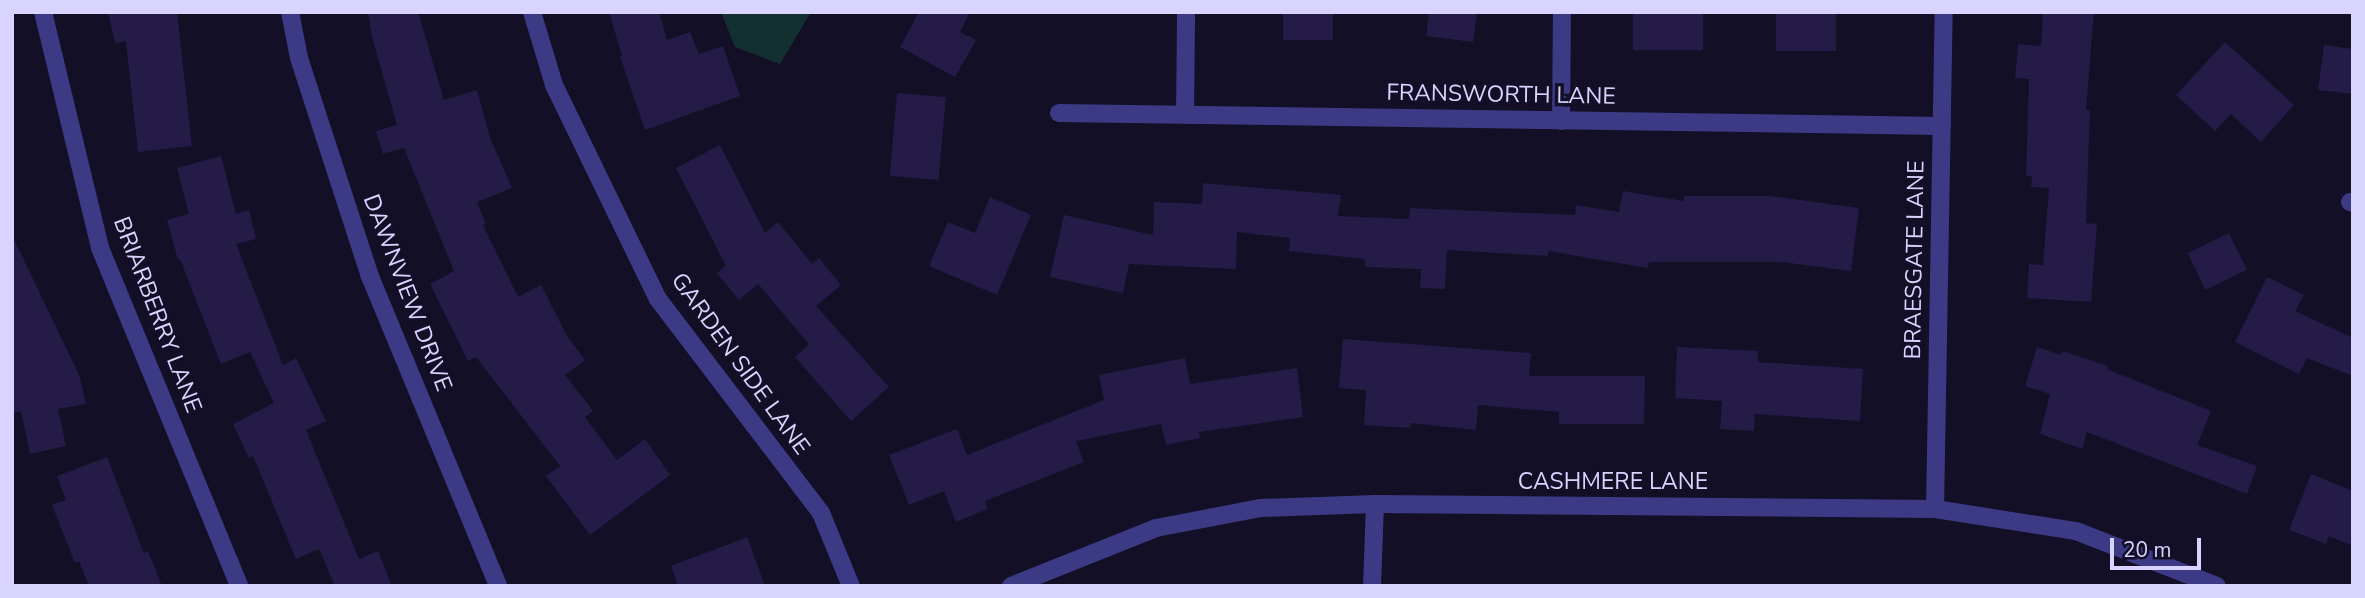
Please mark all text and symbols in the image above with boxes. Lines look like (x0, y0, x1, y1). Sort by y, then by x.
street label: FRANSWORTH LANE (1386, 79, 1616, 111)
street label: BRAESGATE LANE (1899, 160, 1931, 360)
street label: DAWNVIEW DRIVE (357, 191, 457, 395)
street label: BRIARBERRY LANE (107, 213, 207, 417)
street label: GARDEN SIDE LANE (665, 268, 815, 460)
street label: CASHMERE LANE (1518, 468, 1708, 496)
scale bar (2113, 524, 2204, 568)
text: 20 m (2123, 536, 2172, 564)

